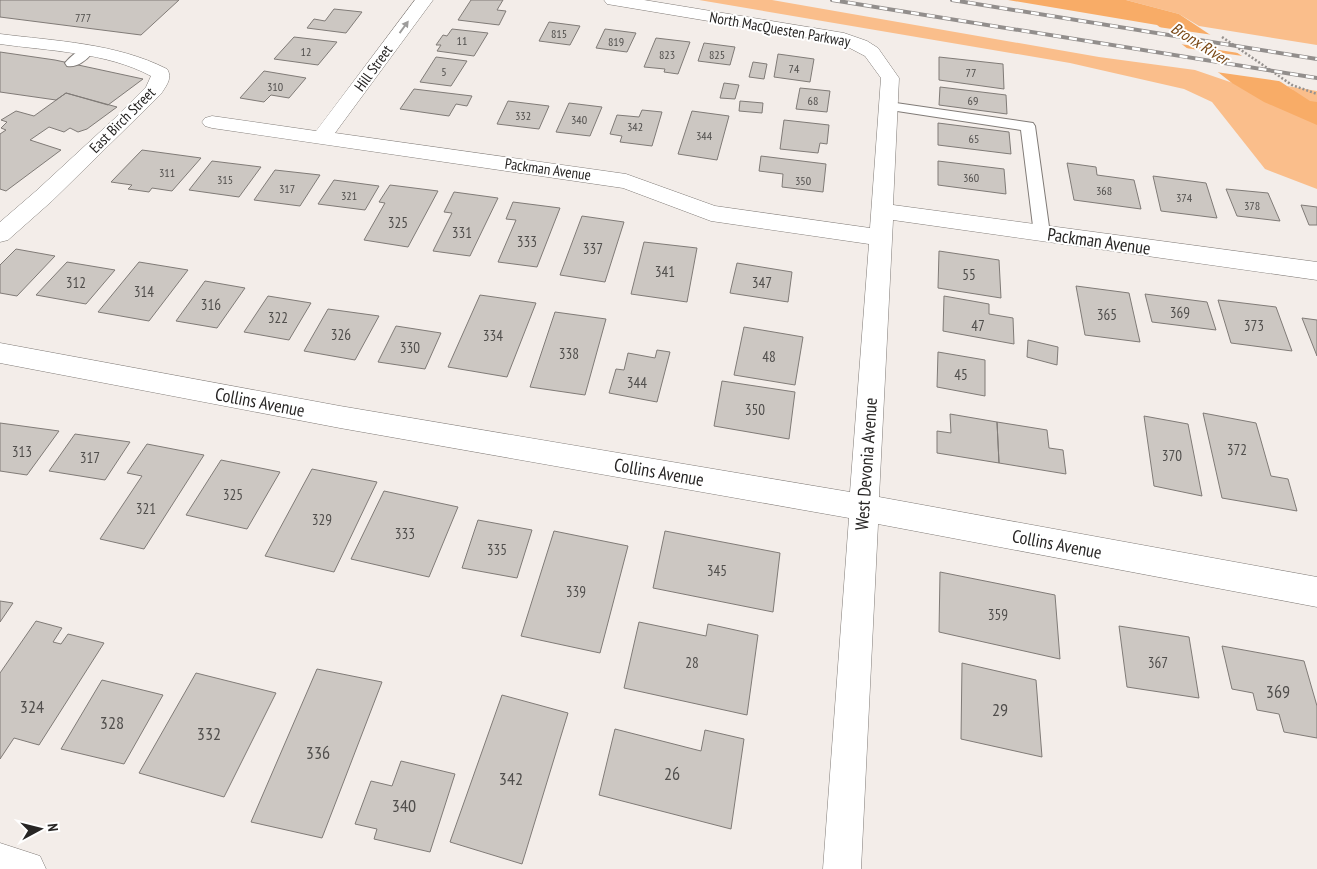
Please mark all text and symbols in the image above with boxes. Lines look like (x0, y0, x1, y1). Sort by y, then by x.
street label: North MacQuesten Parkway (708, 7, 852, 51)
house number: 777 (75, 10, 91, 25)
water label: Bronx River (1168, 18, 1235, 70)
one-way arrow (398, 21, 409, 34)
house number: 815 (551, 26, 567, 41)
house number: 11 (457, 33, 467, 48)
house number: 819 (608, 34, 624, 49)
street label: Hill Street (350, 41, 396, 95)
house number: 12 (301, 44, 311, 59)
house number: 823 (659, 47, 675, 62)
house number: 825 (709, 47, 725, 62)
house number: 74 (789, 61, 800, 76)
house number: 5 (441, 64, 447, 79)
house number: 77 (966, 65, 976, 80)
house number: 310 (267, 79, 283, 94)
street label: East Birch Street (85, 83, 159, 157)
house number: 68 (808, 93, 818, 108)
house number: 69 (968, 93, 978, 108)
house number: 332 (515, 108, 531, 123)
house number: 340 (571, 112, 587, 127)
house number: 342 (627, 119, 643, 134)
house number: 344 (696, 128, 713, 143)
house number: 65 (969, 131, 979, 146)
street label: Packman Avenue (504, 154, 592, 184)
house number: 311 (159, 165, 175, 180)
house number: 360 (963, 170, 979, 185)
house number: 315 (217, 172, 233, 187)
house number: 350 (795, 173, 811, 188)
house number: 317 (279, 181, 295, 196)
house number: 368 (1096, 183, 1112, 198)
house number: 321 (341, 188, 357, 203)
house number: 374 (1176, 190, 1193, 205)
house number: 378 (1244, 198, 1260, 213)
house number: 325 (388, 213, 408, 232)
street label: Packman Avenue (1046, 222, 1152, 260)
house number: 331 (452, 223, 472, 242)
house number: 333 (517, 232, 537, 251)
house number: 337 (583, 239, 603, 258)
house number: 341 (655, 262, 675, 281)
house number: 55 (962, 265, 976, 284)
house number: 312 (66, 273, 86, 292)
house number: 347 (752, 273, 772, 292)
house number: 314 (134, 282, 154, 301)
house number: 316 (201, 295, 221, 314)
house number: 369 (1170, 303, 1190, 322)
house number: 365 (1097, 305, 1117, 324)
house number: 322 (268, 308, 288, 327)
house number: 47 (971, 316, 985, 335)
house number: 373 (1244, 316, 1264, 335)
house number: 326 (331, 325, 351, 344)
house number: 334 (483, 326, 503, 345)
house number: 330 (400, 338, 420, 357)
house number: 338 (559, 344, 579, 363)
house number: 48 (762, 347, 776, 366)
house number: 45 (954, 365, 968, 384)
house number: 344 (627, 373, 647, 392)
street label: Collins Avenue (213, 382, 307, 422)
street label: West Devonia Avenue (850, 397, 882, 531)
house number: 350 (745, 400, 765, 419)
house number: 372 (1227, 440, 1247, 459)
house number: 313 (12, 442, 32, 461)
house number: 370 (1162, 446, 1182, 465)
house number: 317 (80, 448, 100, 467)
street label: Collins Avenue (612, 453, 706, 491)
house number: 325 (223, 485, 243, 504)
house number: 321 (136, 499, 156, 518)
house number: 329 (312, 510, 332, 529)
house number: 333 (395, 524, 415, 543)
street label: Collins Avenue (1010, 524, 1104, 564)
house number: 335 (487, 540, 507, 559)
house number: 345 (707, 561, 727, 580)
house number: 339 (566, 582, 586, 601)
house number: 359 (988, 605, 1008, 624)
house number: 28 (685, 653, 699, 672)
house number: 367 (1148, 653, 1168, 672)
house number: 369 (1266, 680, 1290, 703)
house number: 324 (20, 695, 44, 718)
house number: 29 (992, 698, 1008, 721)
house number: 328 (100, 711, 124, 734)
house number: 332 (197, 722, 221, 745)
house number: 336 (306, 741, 330, 764)
house number: 26 (664, 762, 680, 785)
house number: 342 (499, 767, 523, 790)
house number: 340 (392, 794, 416, 817)
north arrow (15, 804, 65, 854)
text: N (44, 823, 62, 832)

